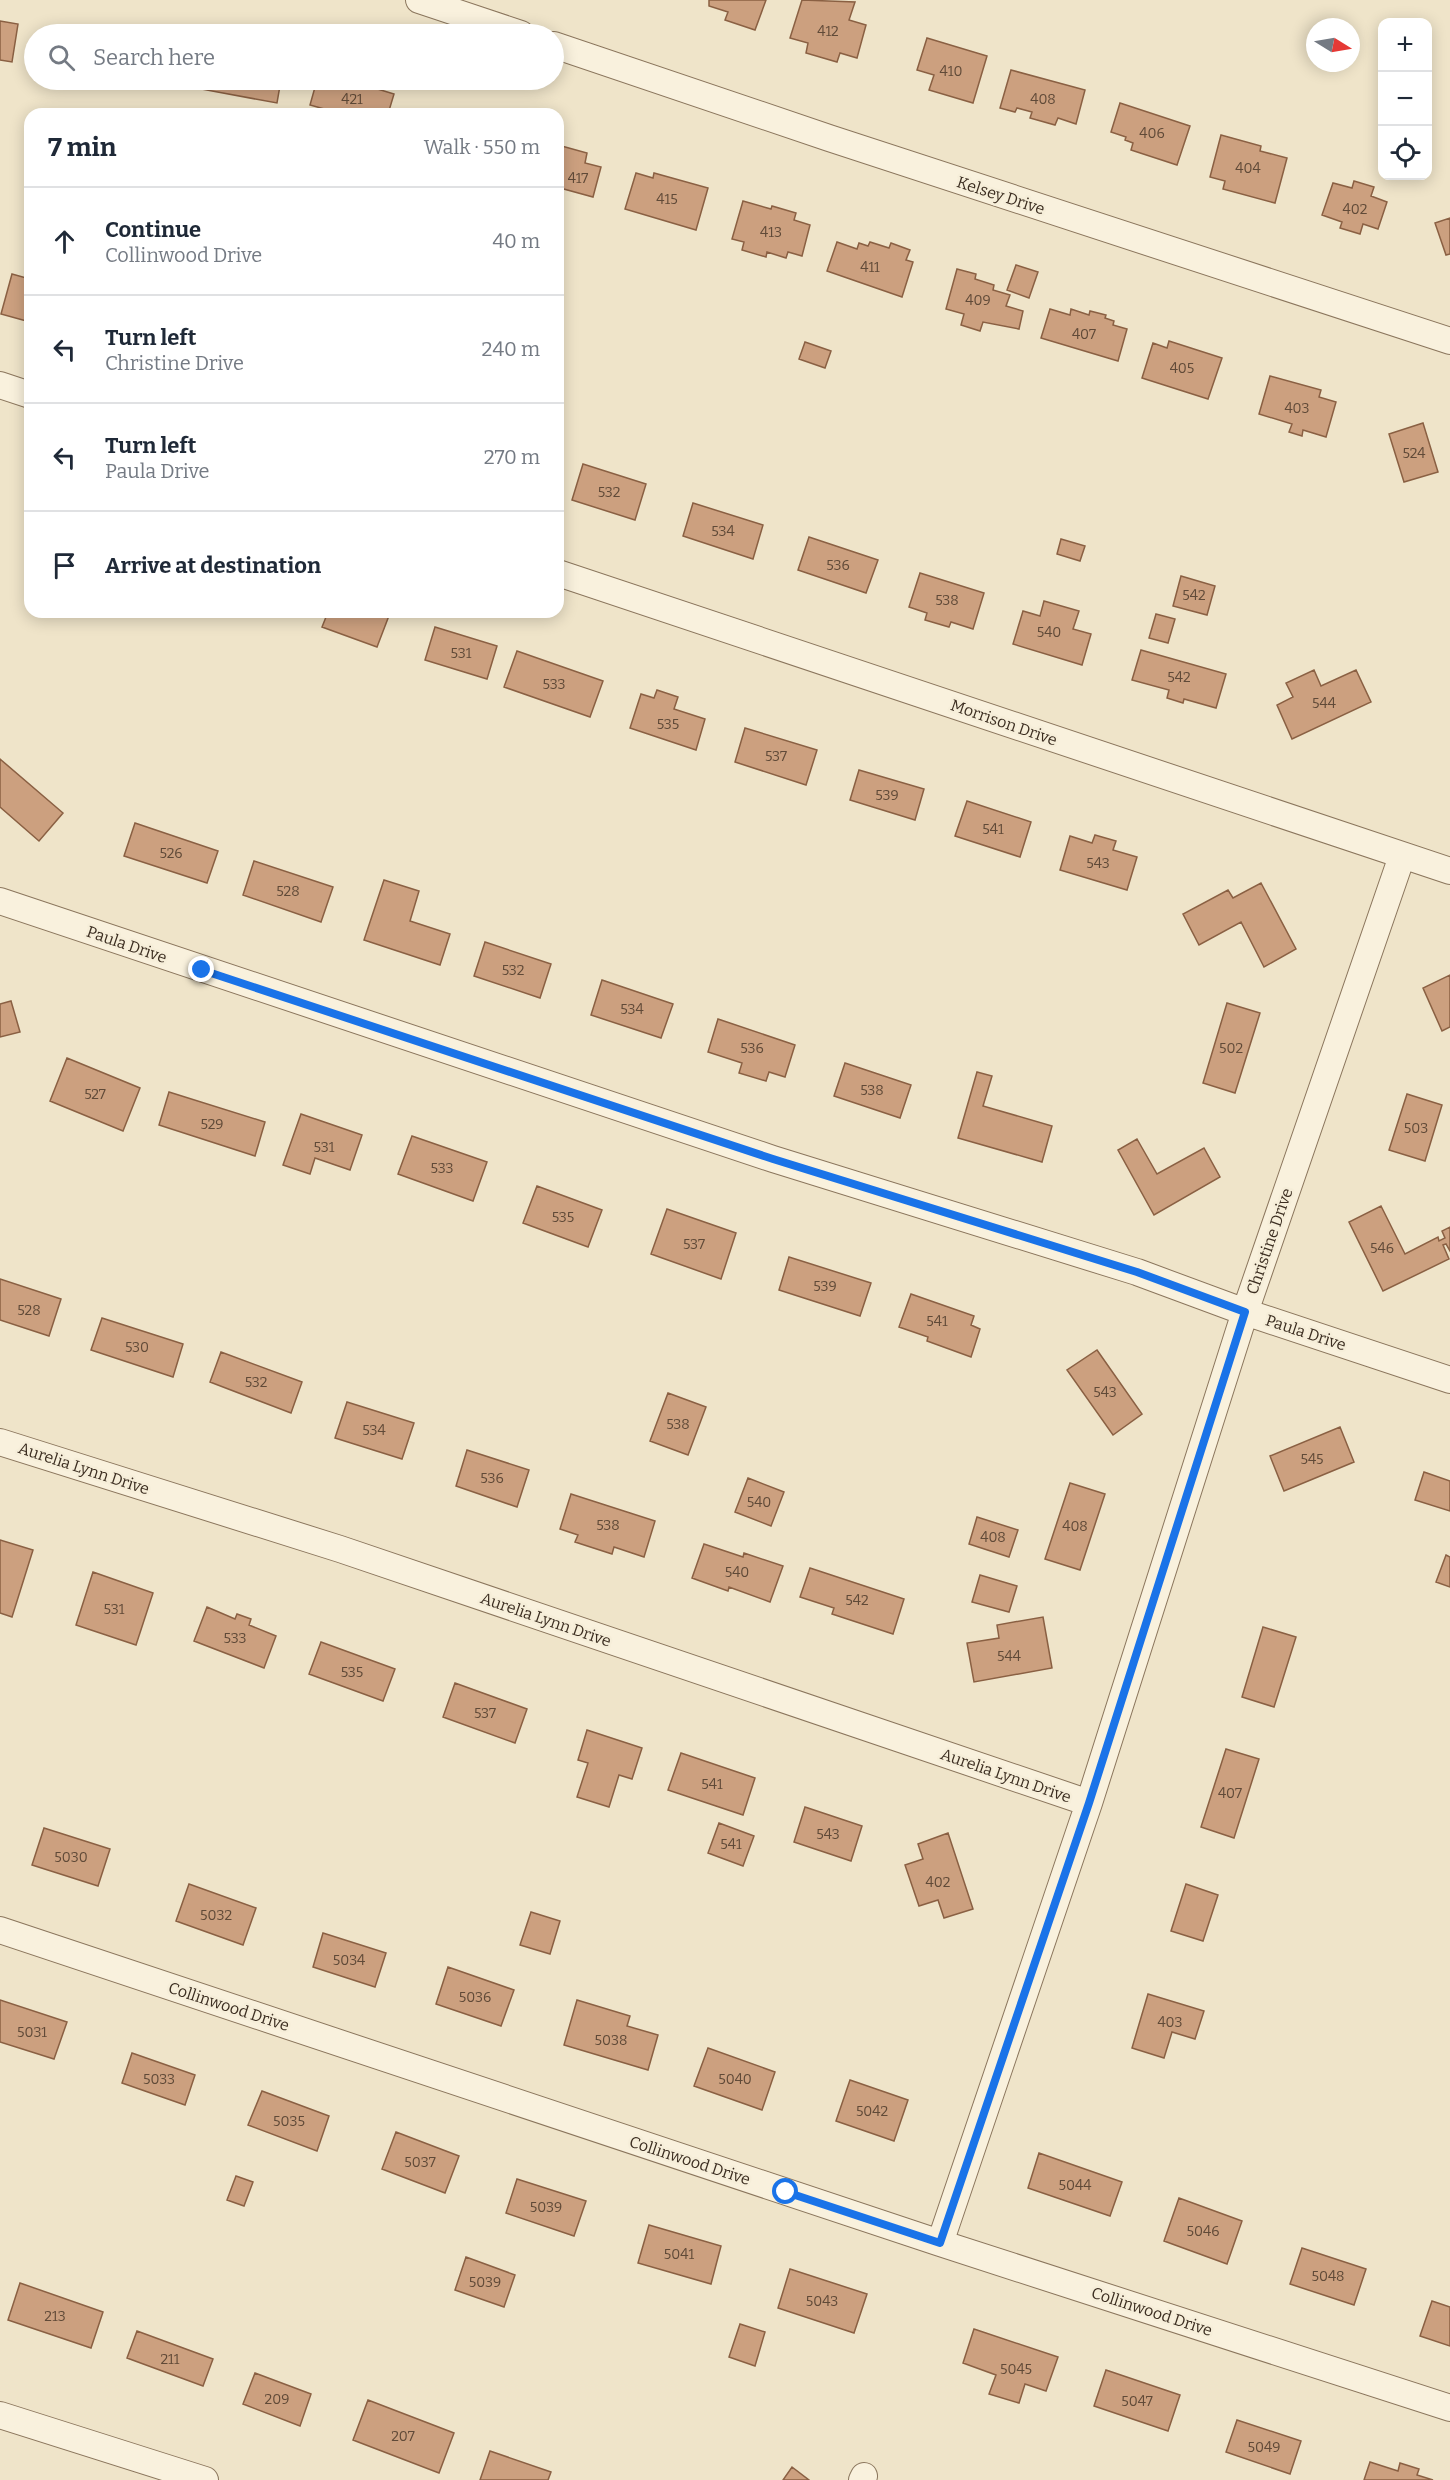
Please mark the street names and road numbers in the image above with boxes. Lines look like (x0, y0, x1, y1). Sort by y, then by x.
street label: Kelsey Drive (955, 172, 1047, 219)
street label: Morrison Drive (948, 695, 1060, 750)
street label: Paula Drive (84, 922, 169, 967)
street label: Christine Drive (1242, 1186, 1297, 1297)
street label: Paula Drive (1263, 1311, 1349, 1354)
street label: Aurelia Lynn Drive (16, 1438, 152, 1499)
street label: Aurelia Lynn Drive (478, 1588, 614, 1651)
street label: Aurelia Lynn Drive (938, 1744, 1074, 1807)
street label: Collinwood Drive (166, 1978, 292, 2035)
street label: Collinwood Drive (627, 2132, 753, 2189)
street label: Collinwood Drive (1089, 2283, 1215, 2340)

